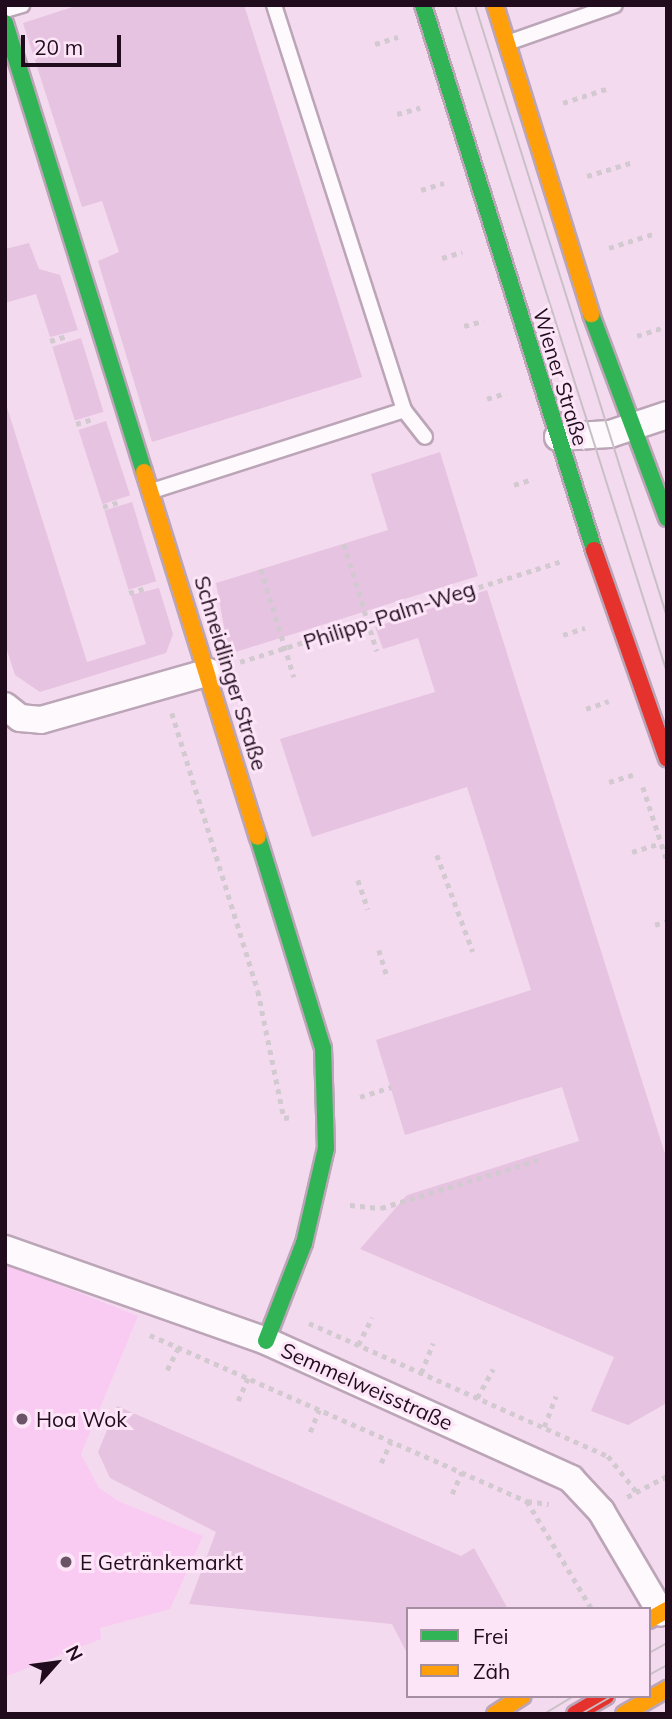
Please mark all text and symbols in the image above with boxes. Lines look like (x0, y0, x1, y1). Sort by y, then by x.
scale bar (24, 21, 124, 65)
text: 20 m (34, 34, 83, 60)
street label: Wiener Straße (528, 305, 594, 449)
street label: Schneidlinger Straße (189, 573, 273, 773)
street label: Philipp-Palm-Weg (300, 575, 478, 655)
street label: Semmelweisstraße (277, 1337, 457, 1435)
place label: Hoa Wok (36, 1406, 127, 1432)
marker: Hoa Wok (14, 1411, 30, 1427)
place label: E Getränkemarkt (80, 1549, 243, 1575)
marker: E Getränkemarkt (58, 1554, 74, 1570)
legend (406, 1607, 651, 1698)
text: Frei (473, 1623, 509, 1649)
north arrow (21, 1628, 91, 1698)
text: N (61, 1641, 89, 1665)
text: Zäh (473, 1658, 510, 1684)

